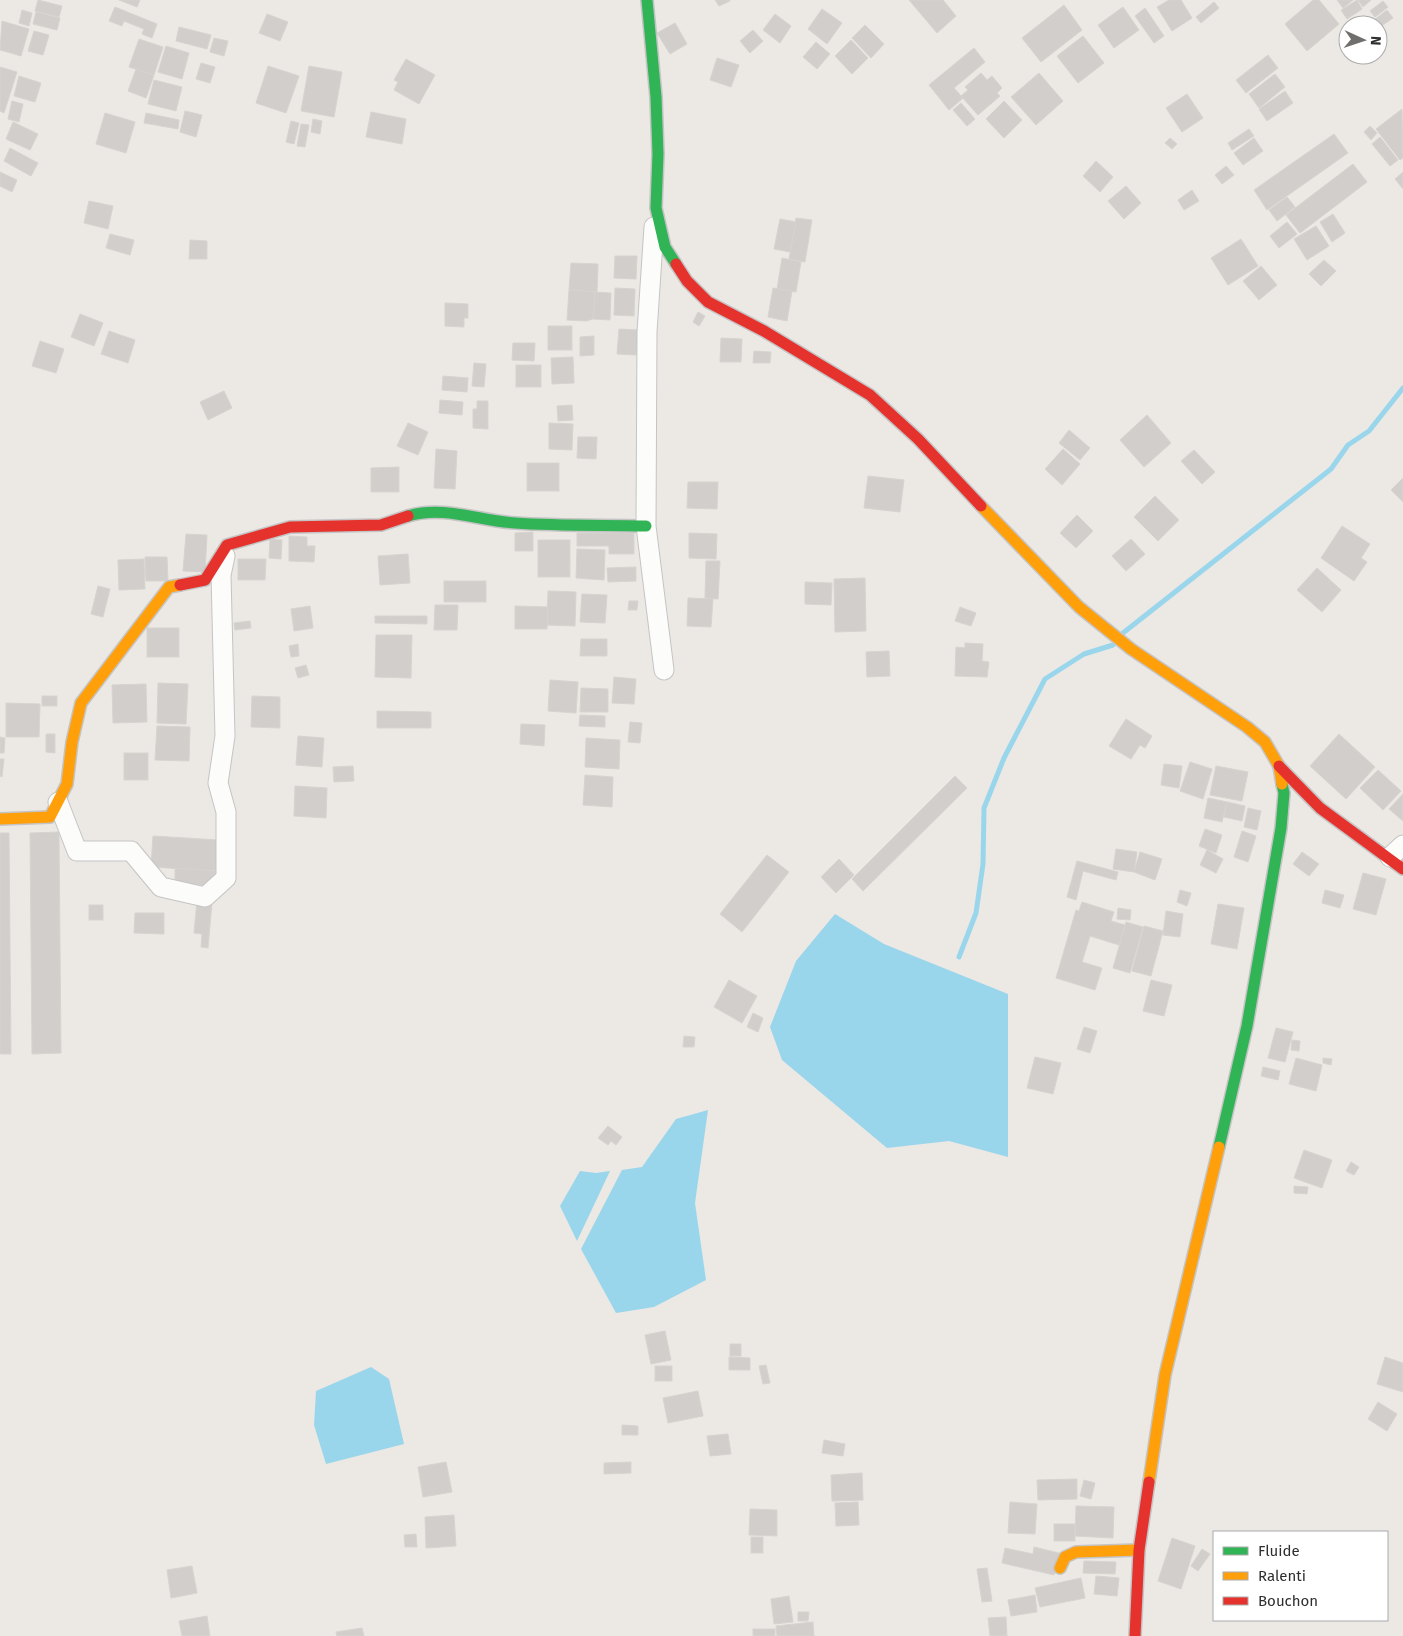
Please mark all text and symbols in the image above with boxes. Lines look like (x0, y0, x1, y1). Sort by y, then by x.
north arrow (1338, 15, 1388, 65)
text: N (1367, 36, 1384, 46)
legend (1213, 1531, 1388, 1621)
text: Fluide (1258, 1542, 1300, 1560)
text: Ralenti (1258, 1567, 1306, 1585)
text: Bouchon (1258, 1592, 1318, 1610)

